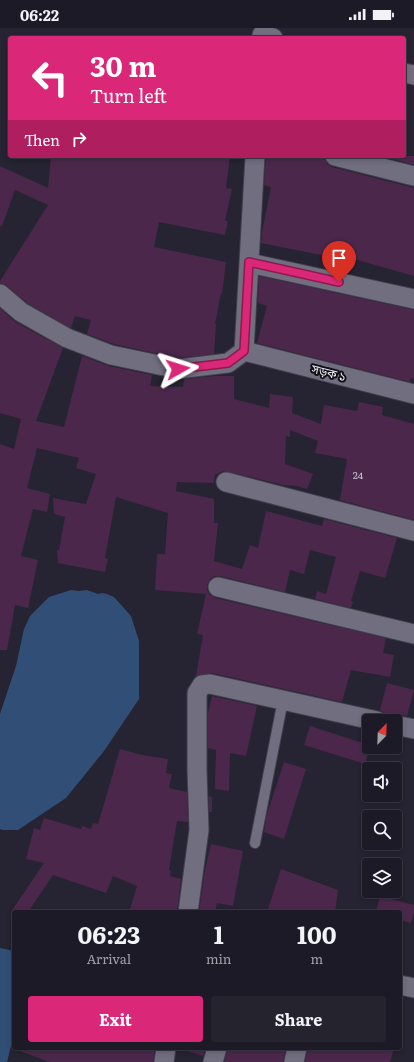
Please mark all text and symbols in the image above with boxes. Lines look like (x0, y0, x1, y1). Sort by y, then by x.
text: 06:22 (20, 3, 59, 26)
text: 30 m (90, 44, 156, 86)
icon: left (24, 52, 76, 104)
text: Turn left (90, 82, 167, 109)
text: Then (24, 128, 60, 151)
icon: right (68, 128, 90, 150)
pin (322, 241, 356, 282)
icon: arrive (328, 247, 350, 269)
position arrow (157, 348, 199, 390)
street label: সড়ক ১ (309, 359, 348, 385)
house number: 24 (353, 467, 364, 482)
north arrow (362, 714, 402, 754)
map controls (362, 714, 402, 898)
button: sound (362, 762, 402, 802)
button: search (362, 810, 402, 850)
button: layers (362, 858, 402, 898)
text: 06:23 (78, 916, 140, 951)
text: 1 (214, 916, 224, 951)
text: 100 (297, 916, 336, 951)
text: Arrival (87, 949, 131, 968)
text: min (206, 949, 231, 968)
text: m (310, 949, 323, 968)
button: Exit (28, 996, 203, 1042)
button: Share (211, 996, 386, 1042)

